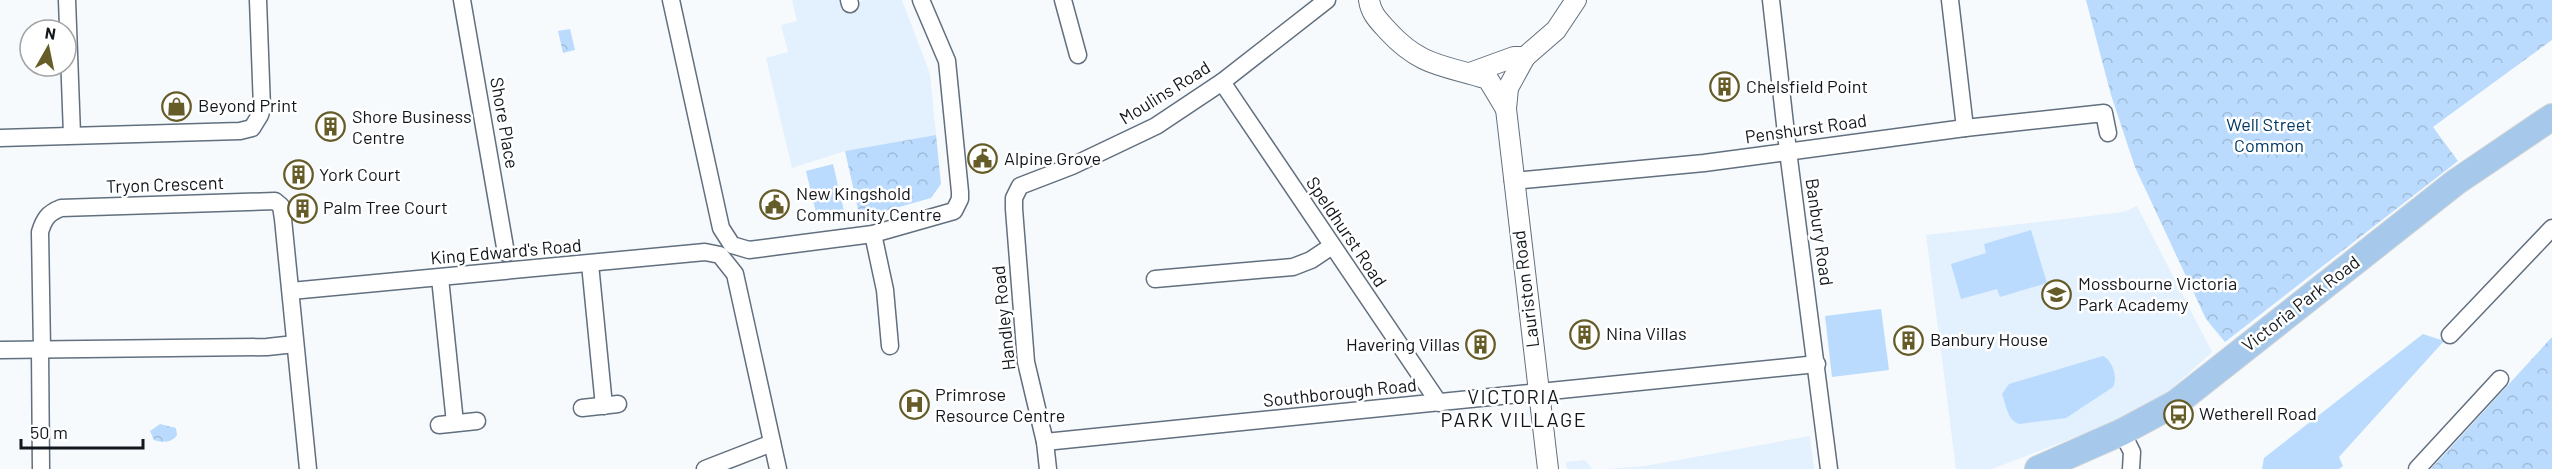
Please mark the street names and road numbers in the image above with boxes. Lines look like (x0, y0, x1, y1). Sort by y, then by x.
street label: Moulins Road (1115, 56, 1214, 129)
street label: Shore Place (486, 75, 524, 170)
street label: Penshurst Road (1744, 109, 1868, 147)
street label: Tryon Crescent (106, 171, 224, 197)
street label: Speldhurst Road (1302, 172, 1392, 291)
street label: Banbury Road (1802, 177, 1838, 287)
street label: Lauriston Road (1507, 229, 1543, 349)
street label: King Edward's Road (430, 233, 582, 269)
street label: Victoria Park Road (2237, 250, 2364, 356)
street label: Handley Road (987, 264, 1019, 372)
street label: Southborough Road (1262, 373, 1418, 411)

